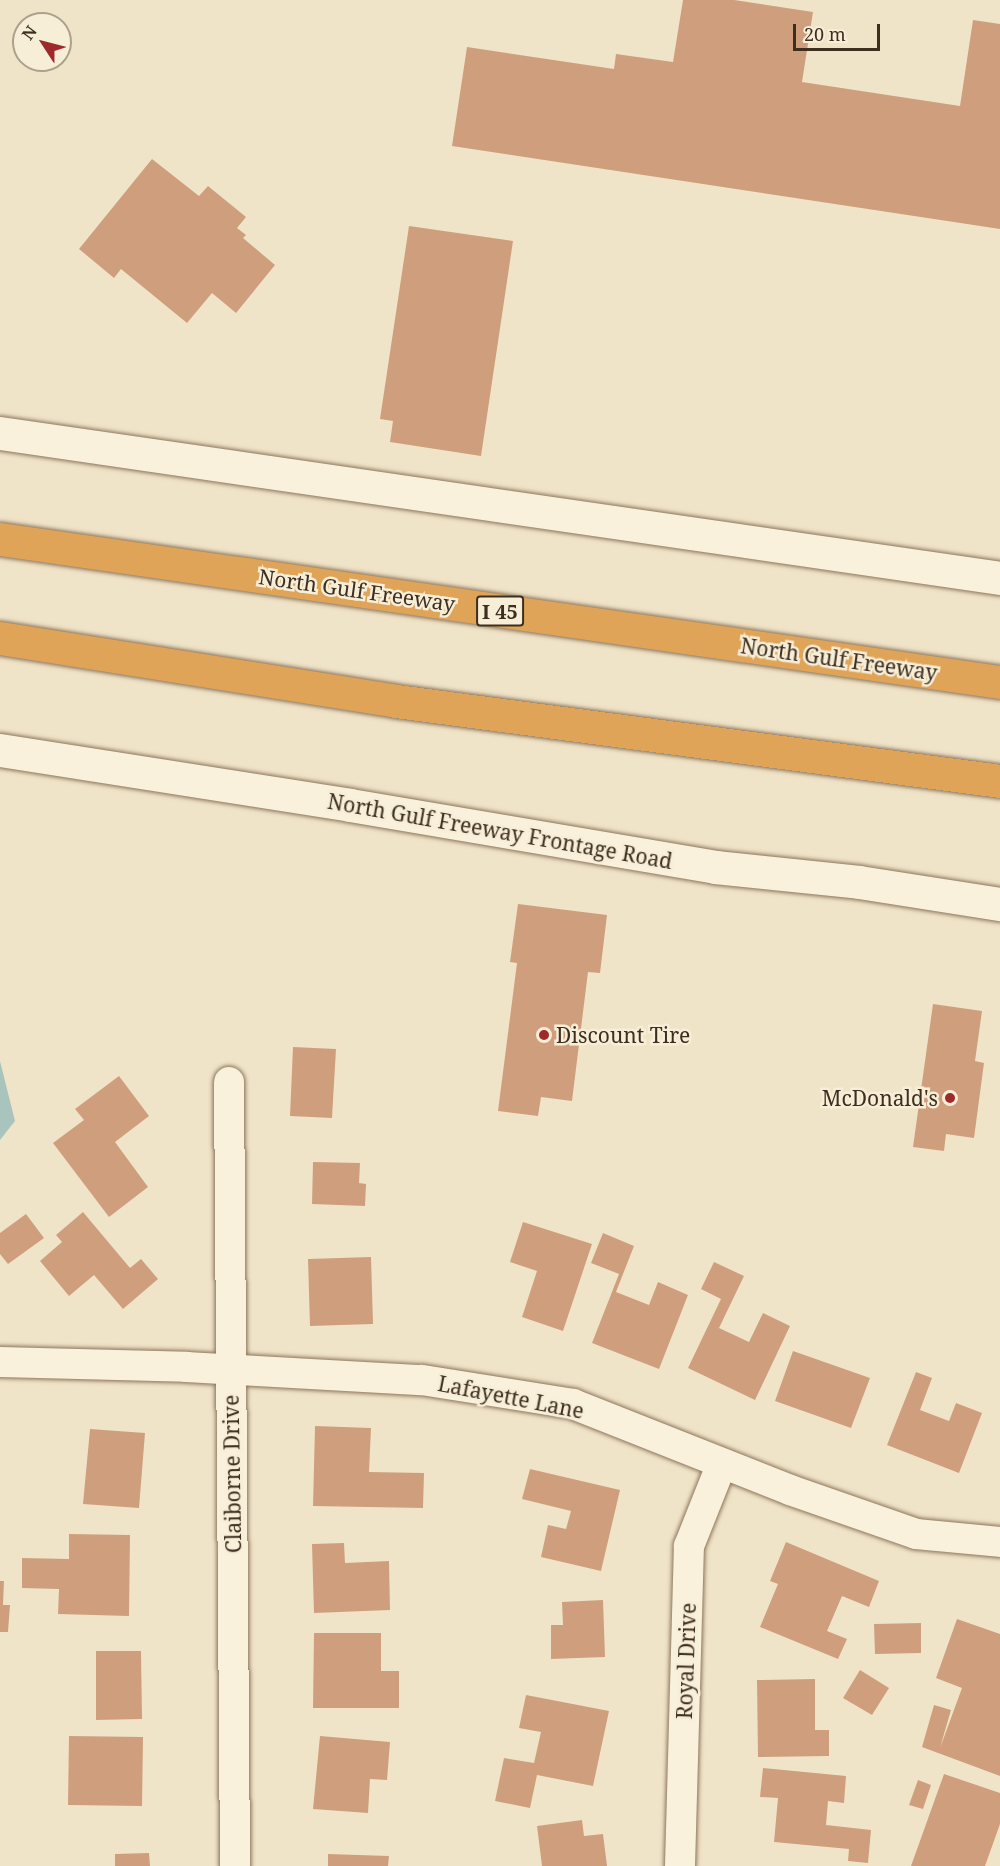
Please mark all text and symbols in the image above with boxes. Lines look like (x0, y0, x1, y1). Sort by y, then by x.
north arrow (12, 12, 72, 72)
scale bar (796, 12, 883, 50)
text: N (16, 21, 42, 44)
text: 20 m (804, 22, 846, 46)
street label: North Gulf Freeway (257, 564, 457, 616)
road number: I 45 (476, 594, 524, 628)
street label: North Gulf Freeway (739, 633, 939, 685)
street label: North Gulf Freeway Frontage Road (326, 788, 674, 874)
place label: Discount Tire (556, 1022, 690, 1048)
marker: Discount Tire (537, 1028, 551, 1042)
place label: McDonald's (822, 1085, 938, 1111)
marker: McDonald's (943, 1091, 957, 1105)
street label: Lafayette Lane (436, 1370, 586, 1424)
street label: Claiborne Drive (218, 1395, 246, 1553)
street label: Royal Drive (671, 1602, 701, 1720)

